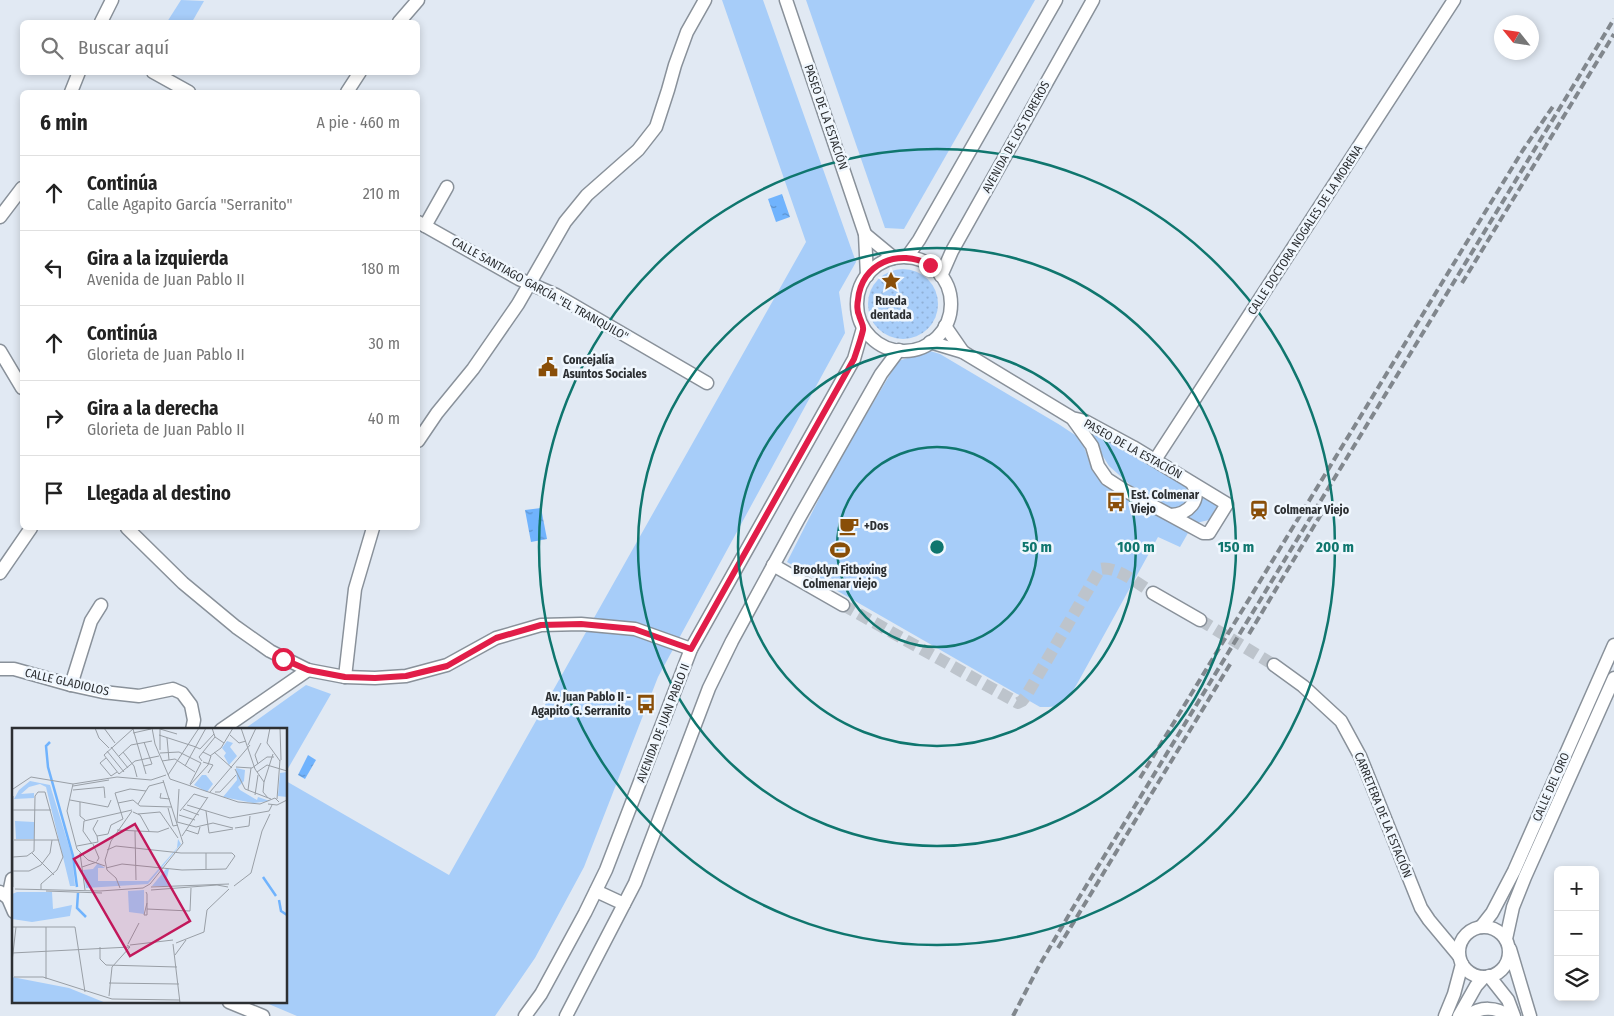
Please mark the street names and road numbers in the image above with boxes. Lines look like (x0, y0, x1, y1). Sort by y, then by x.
street label: PASEO DE LA ESTACIÓN (801, 62, 851, 171)
street label: AVENIDA DE LOS TOREROS (979, 79, 1053, 195)
street label: CALLE DOCTORA NOGALES DE LA MORENA (1245, 142, 1366, 317)
street label: CALLE SANTIAGO GARCÍA "EL TRANQUILO" (449, 234, 631, 344)
street label: PASEO DE LA ESTACIÓN (1082, 415, 1185, 482)
street label: AVENIDA DE JUAN PABLO II (634, 662, 692, 784)
street label: CALLE GLADIOLOS (24, 666, 110, 698)
street label: CARRETERA DE LA ESTACIÓN (1351, 750, 1416, 880)
street label: CALLE DEL ORO (1530, 750, 1572, 824)

